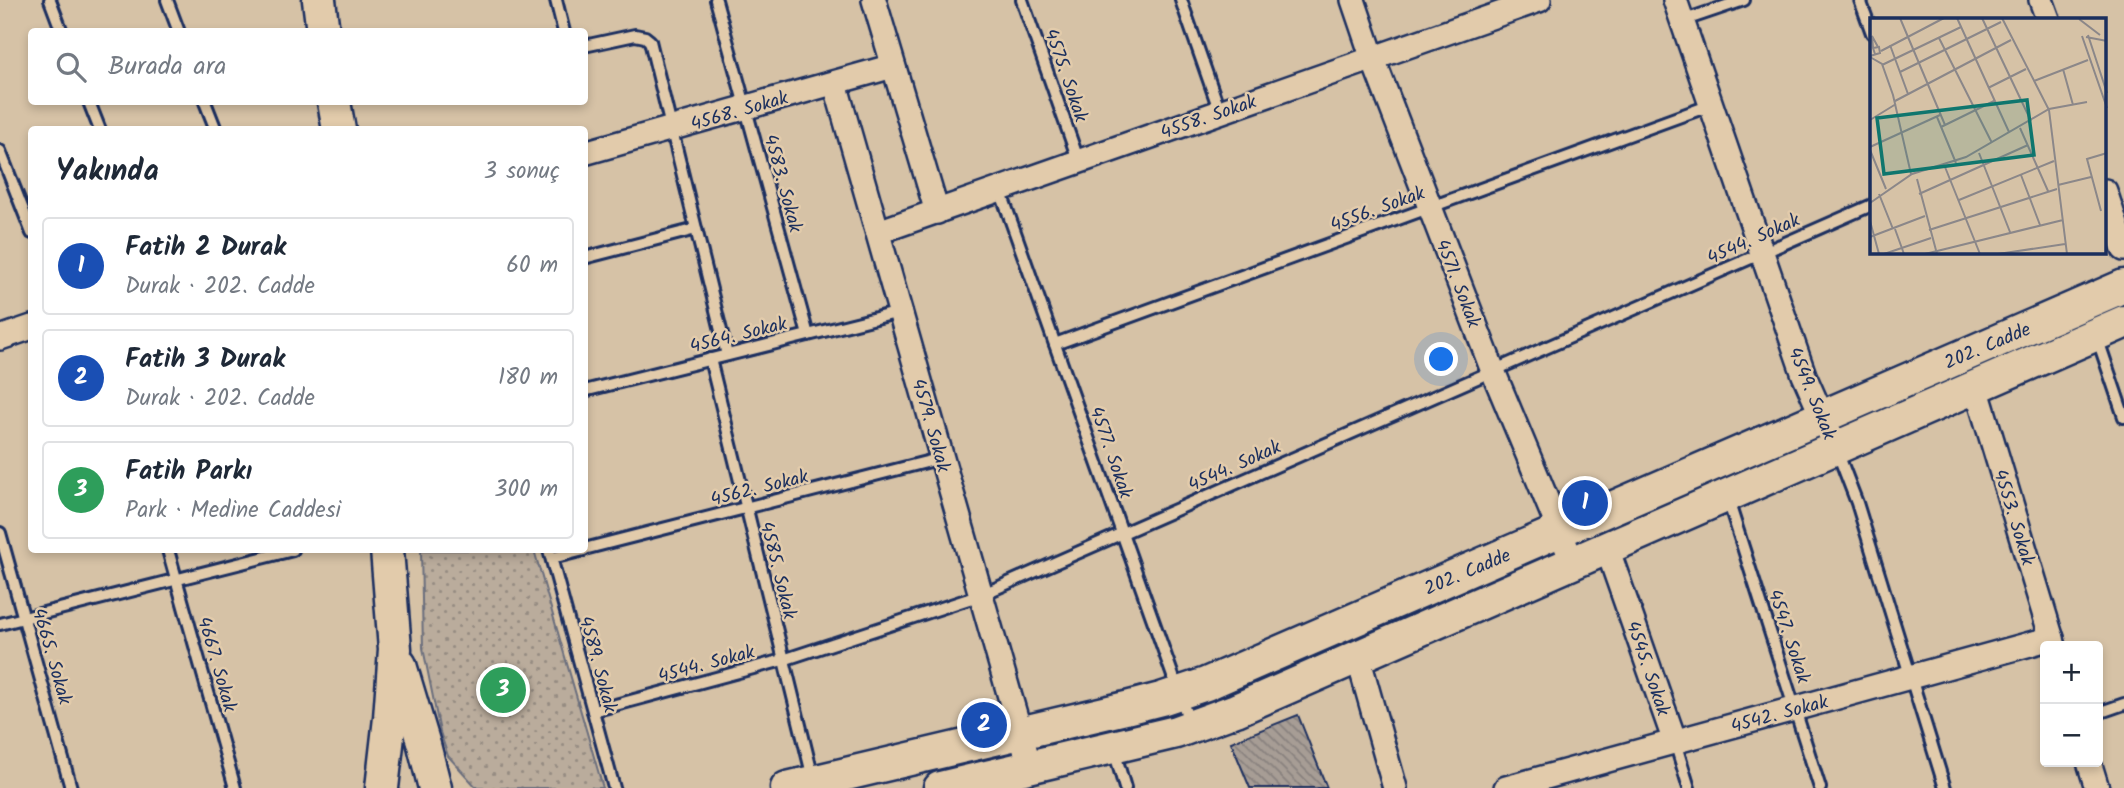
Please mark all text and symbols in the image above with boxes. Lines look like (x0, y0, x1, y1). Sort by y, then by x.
inset map (1870, 18, 2106, 254)
street label: 4575. Sokak (1035, 25, 1095, 127)
search box (28, 28, 588, 105)
text: Burada ara (108, 46, 226, 88)
icon: search (52, 48, 90, 86)
street label: 4568. Sokak (687, 84, 792, 140)
street label: 4558. Sokak (1157, 87, 1261, 148)
street label: 4583. Sokak (755, 131, 810, 236)
text: Yakında (56, 148, 159, 196)
text: 3 sonuç (484, 154, 560, 190)
street label: 4556. Sokak (1326, 179, 1429, 241)
street label: 4544. Sokak (1702, 206, 1805, 274)
text: Fatih 2 Durak (125, 227, 286, 269)
street label: 4571. Sokak (1426, 235, 1488, 333)
text: 1 (78, 248, 84, 284)
text: 60 m (506, 248, 558, 284)
text: Durak · 202. Cadde (125, 269, 315, 305)
street label: 4564. Sokak (687, 309, 790, 363)
street label: 202. Cadde (1940, 315, 2036, 379)
text: Fatih 3 Durak (125, 339, 285, 381)
your location (1424, 342, 1458, 376)
street label: 4549. Sokak (1779, 343, 1843, 445)
text: 2 (74, 360, 88, 396)
text: 180 m (498, 360, 558, 396)
street label: 4579. Sokak (902, 375, 958, 476)
text: Durak · 202. Cadde (125, 381, 315, 417)
street label: 4577. Sokak (1080, 403, 1140, 503)
street label: 4544. Sokak (1183, 433, 1286, 501)
text: Fatih Parkı (125, 451, 252, 493)
street label: 4562. Sokak (707, 462, 812, 516)
street label: 4553. Sokak (1984, 466, 2042, 570)
text: 3 (75, 472, 87, 508)
text: 300 m (494, 472, 558, 508)
pin: 1 (1562, 477, 1608, 529)
text: Park · Medine Caddesi (125, 493, 341, 529)
street label: 4585. Sokak (750, 518, 804, 623)
street label: 202. Cadde (1420, 541, 1516, 605)
street label: 4547. Sokak (1759, 586, 1817, 688)
street label: 4665. Sokak (23, 605, 79, 709)
street label: 4667. Sokak (188, 613, 244, 716)
street label: 4589. Sokak (570, 613, 624, 716)
street label: 4545. Sokak (1617, 617, 1677, 720)
street label: 4544. Sokak (655, 638, 758, 692)
map controls (2040, 641, 2103, 767)
button: + (2040, 641, 2103, 704)
pin: 3 (480, 664, 526, 716)
street label: 4542. Sokak (1727, 688, 1832, 742)
pin: 2 (961, 699, 1007, 751)
button: − (2040, 704, 2103, 767)

